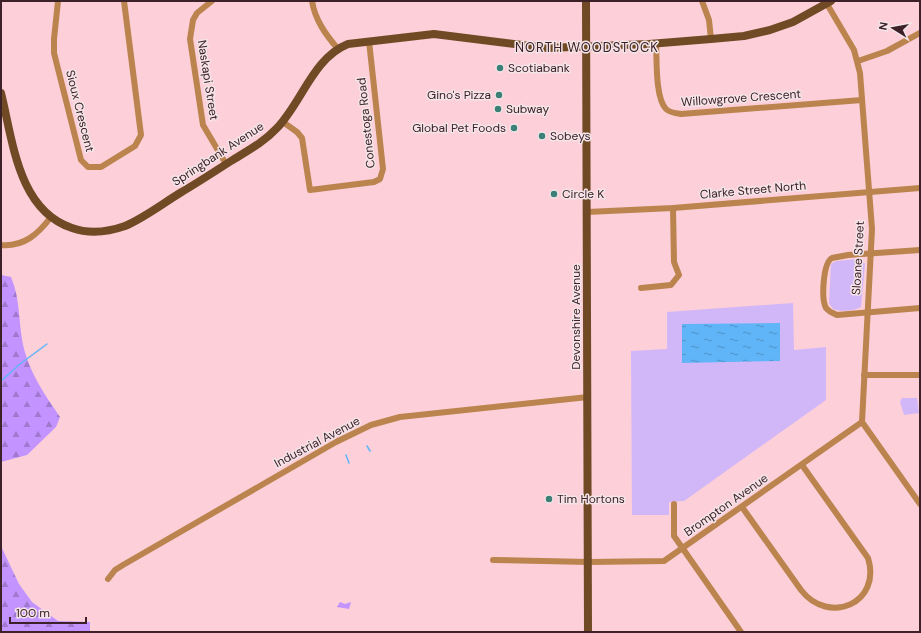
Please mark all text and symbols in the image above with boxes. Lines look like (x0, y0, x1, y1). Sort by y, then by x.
north arrow (873, 8, 913, 48)
text: N (876, 21, 891, 31)
street label: Naskapi Street (194, 39, 222, 122)
district label: NORTH WOODSTOCK (515, 39, 659, 56)
place label: Scotiabank (508, 60, 570, 76)
marker: Scotiabank (495, 63, 505, 73)
street label: Sioux Crescent (62, 68, 98, 154)
street label: Conestoga Road (353, 77, 379, 169)
street label: Willowgrove Crescent (680, 86, 802, 110)
place label: Gino's Pizza (427, 87, 491, 103)
marker: Gino's Pizza (494, 90, 504, 100)
place label: Subway (506, 101, 549, 117)
marker: Subway (493, 104, 503, 114)
street label: Springbank Avenue (169, 118, 267, 190)
place label: Global Pet Foods (412, 120, 506, 136)
marker: Global Pet Foods (509, 123, 519, 133)
place label: Sobeys (550, 128, 591, 144)
marker: Sobeys (537, 131, 547, 141)
street label: Clarke Street North (699, 177, 807, 203)
place label: Circle K (562, 186, 604, 202)
marker: Circle K (549, 189, 559, 199)
street label: Sloane Street (848, 220, 868, 295)
street label: Devonshire Avenue (568, 264, 584, 370)
street label: Industrial Avenue (271, 413, 363, 471)
street label: Brompton Avenue (681, 470, 771, 540)
place label: Tim Hortons (557, 491, 625, 507)
marker: Tim Hortons (544, 494, 554, 504)
scale bar (10, 599, 86, 625)
text: 100 m (16, 605, 50, 621)

